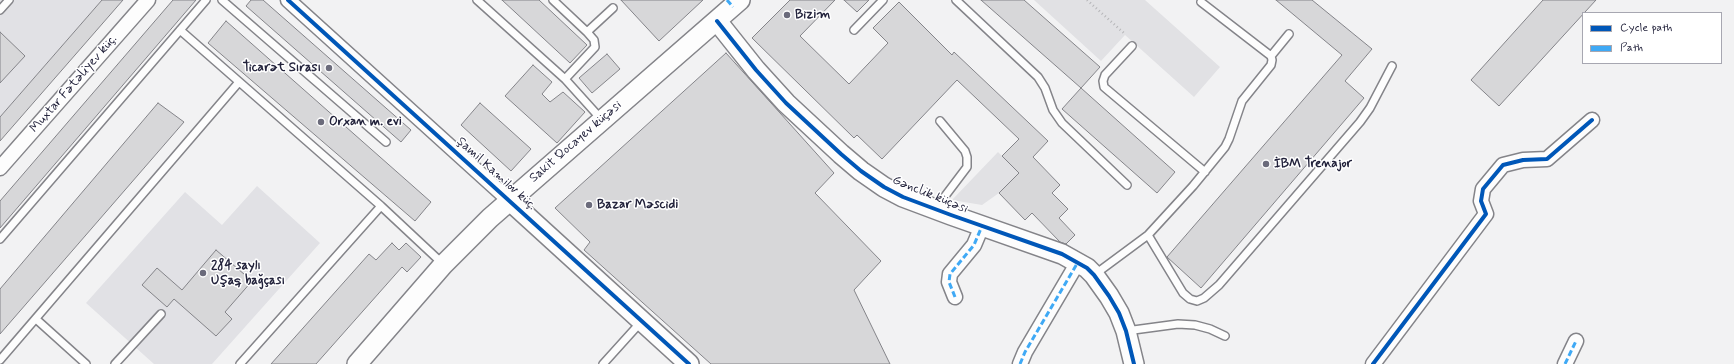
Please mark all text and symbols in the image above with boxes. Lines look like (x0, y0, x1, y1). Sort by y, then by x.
place label: Bizim (795, 7, 830, 23)
marker: Bizim (782, 10, 792, 20)
legend (1582, 12, 1722, 64)
text: Cycle path (1620, 20, 1672, 36)
street label: Muxtar Fətəliyev küç. (27, 32, 121, 136)
text: Path (1620, 40, 1643, 56)
place label: Ticarət Sırası (243, 60, 321, 76)
marker: Ticarət Sırası (324, 63, 334, 73)
street label: Sakit Qocayev küçəsi (527, 98, 625, 186)
place label: Orxan m. evi (329, 114, 402, 130)
marker: Orxan m. evi (316, 117, 326, 127)
street label: Şamil Kamilov küç. (453, 134, 539, 214)
place label: İBM Trenajor (1274, 156, 1352, 172)
marker: İBM Trenajor (1261, 159, 1271, 169)
street label: Gənclik küçəsi (890, 173, 970, 217)
place label: Bazar Məscidi (597, 197, 678, 213)
marker: Bazar Məscidi (584, 200, 594, 210)
place label: 284 saylı Uşaq bağçası (211, 258, 285, 289)
marker: 284 saylı Uşaq bağçası (198, 268, 208, 278)

